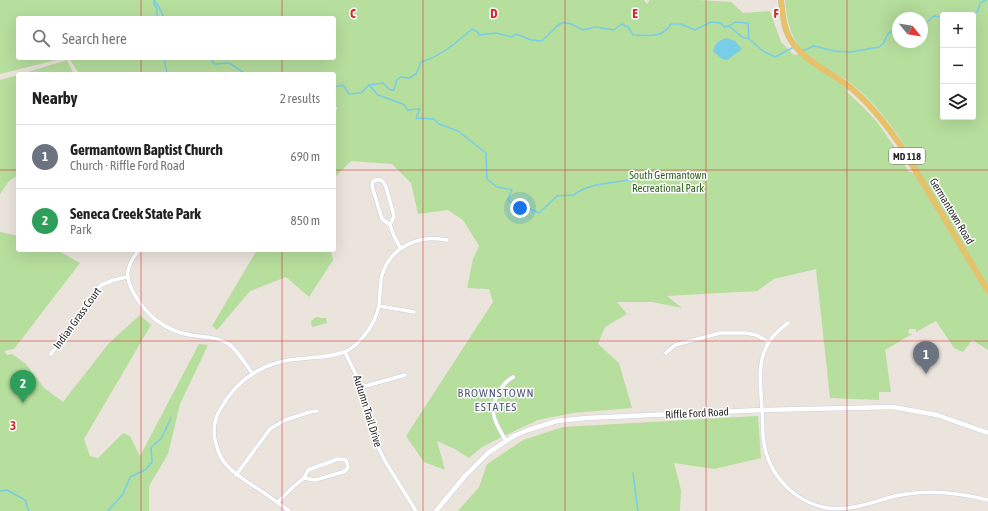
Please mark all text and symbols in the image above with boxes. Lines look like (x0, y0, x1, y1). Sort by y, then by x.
text: C (350, 6, 356, 21)
text: D (490, 6, 498, 21)
text: E (632, 6, 638, 21)
text: F (773, 6, 779, 21)
north arrow (892, 12, 928, 48)
map controls (940, 12, 976, 120)
button: + (940, 12, 976, 48)
search box (16, 16, 336, 60)
icon: search (30, 27, 52, 49)
text: Search here (62, 30, 127, 47)
button: − (940, 48, 976, 84)
button: layers (940, 84, 976, 120)
text: Nearby (32, 88, 78, 108)
text: 2 results (280, 91, 320, 106)
text: Germantown Baptist Church (70, 141, 223, 158)
road number: MD 118 (889, 148, 925, 164)
text: 1 (42, 149, 48, 164)
text: 690 m (291, 149, 320, 164)
text: Church · Riffle Ford Road (70, 158, 185, 173)
park label: South Germantown Recreational Park (629, 169, 707, 194)
street label: Germantown Road (928, 176, 976, 246)
your location (510, 198, 530, 218)
text: Seneca Creek State Park (70, 205, 201, 222)
text: 2 (42, 213, 48, 228)
text: 850 m (291, 213, 320, 228)
text: Park (70, 222, 92, 237)
street label: Indian Grass Court (51, 285, 103, 351)
pin: 1 (913, 341, 939, 374)
pin: 2 (10, 370, 36, 403)
street label: Autumn Trail Drive (351, 374, 385, 448)
district label: BROWNSTOWN ESTATES (458, 386, 534, 414)
street label: Riffle Ford Road (665, 405, 729, 421)
text: 3 (10, 418, 16, 433)

